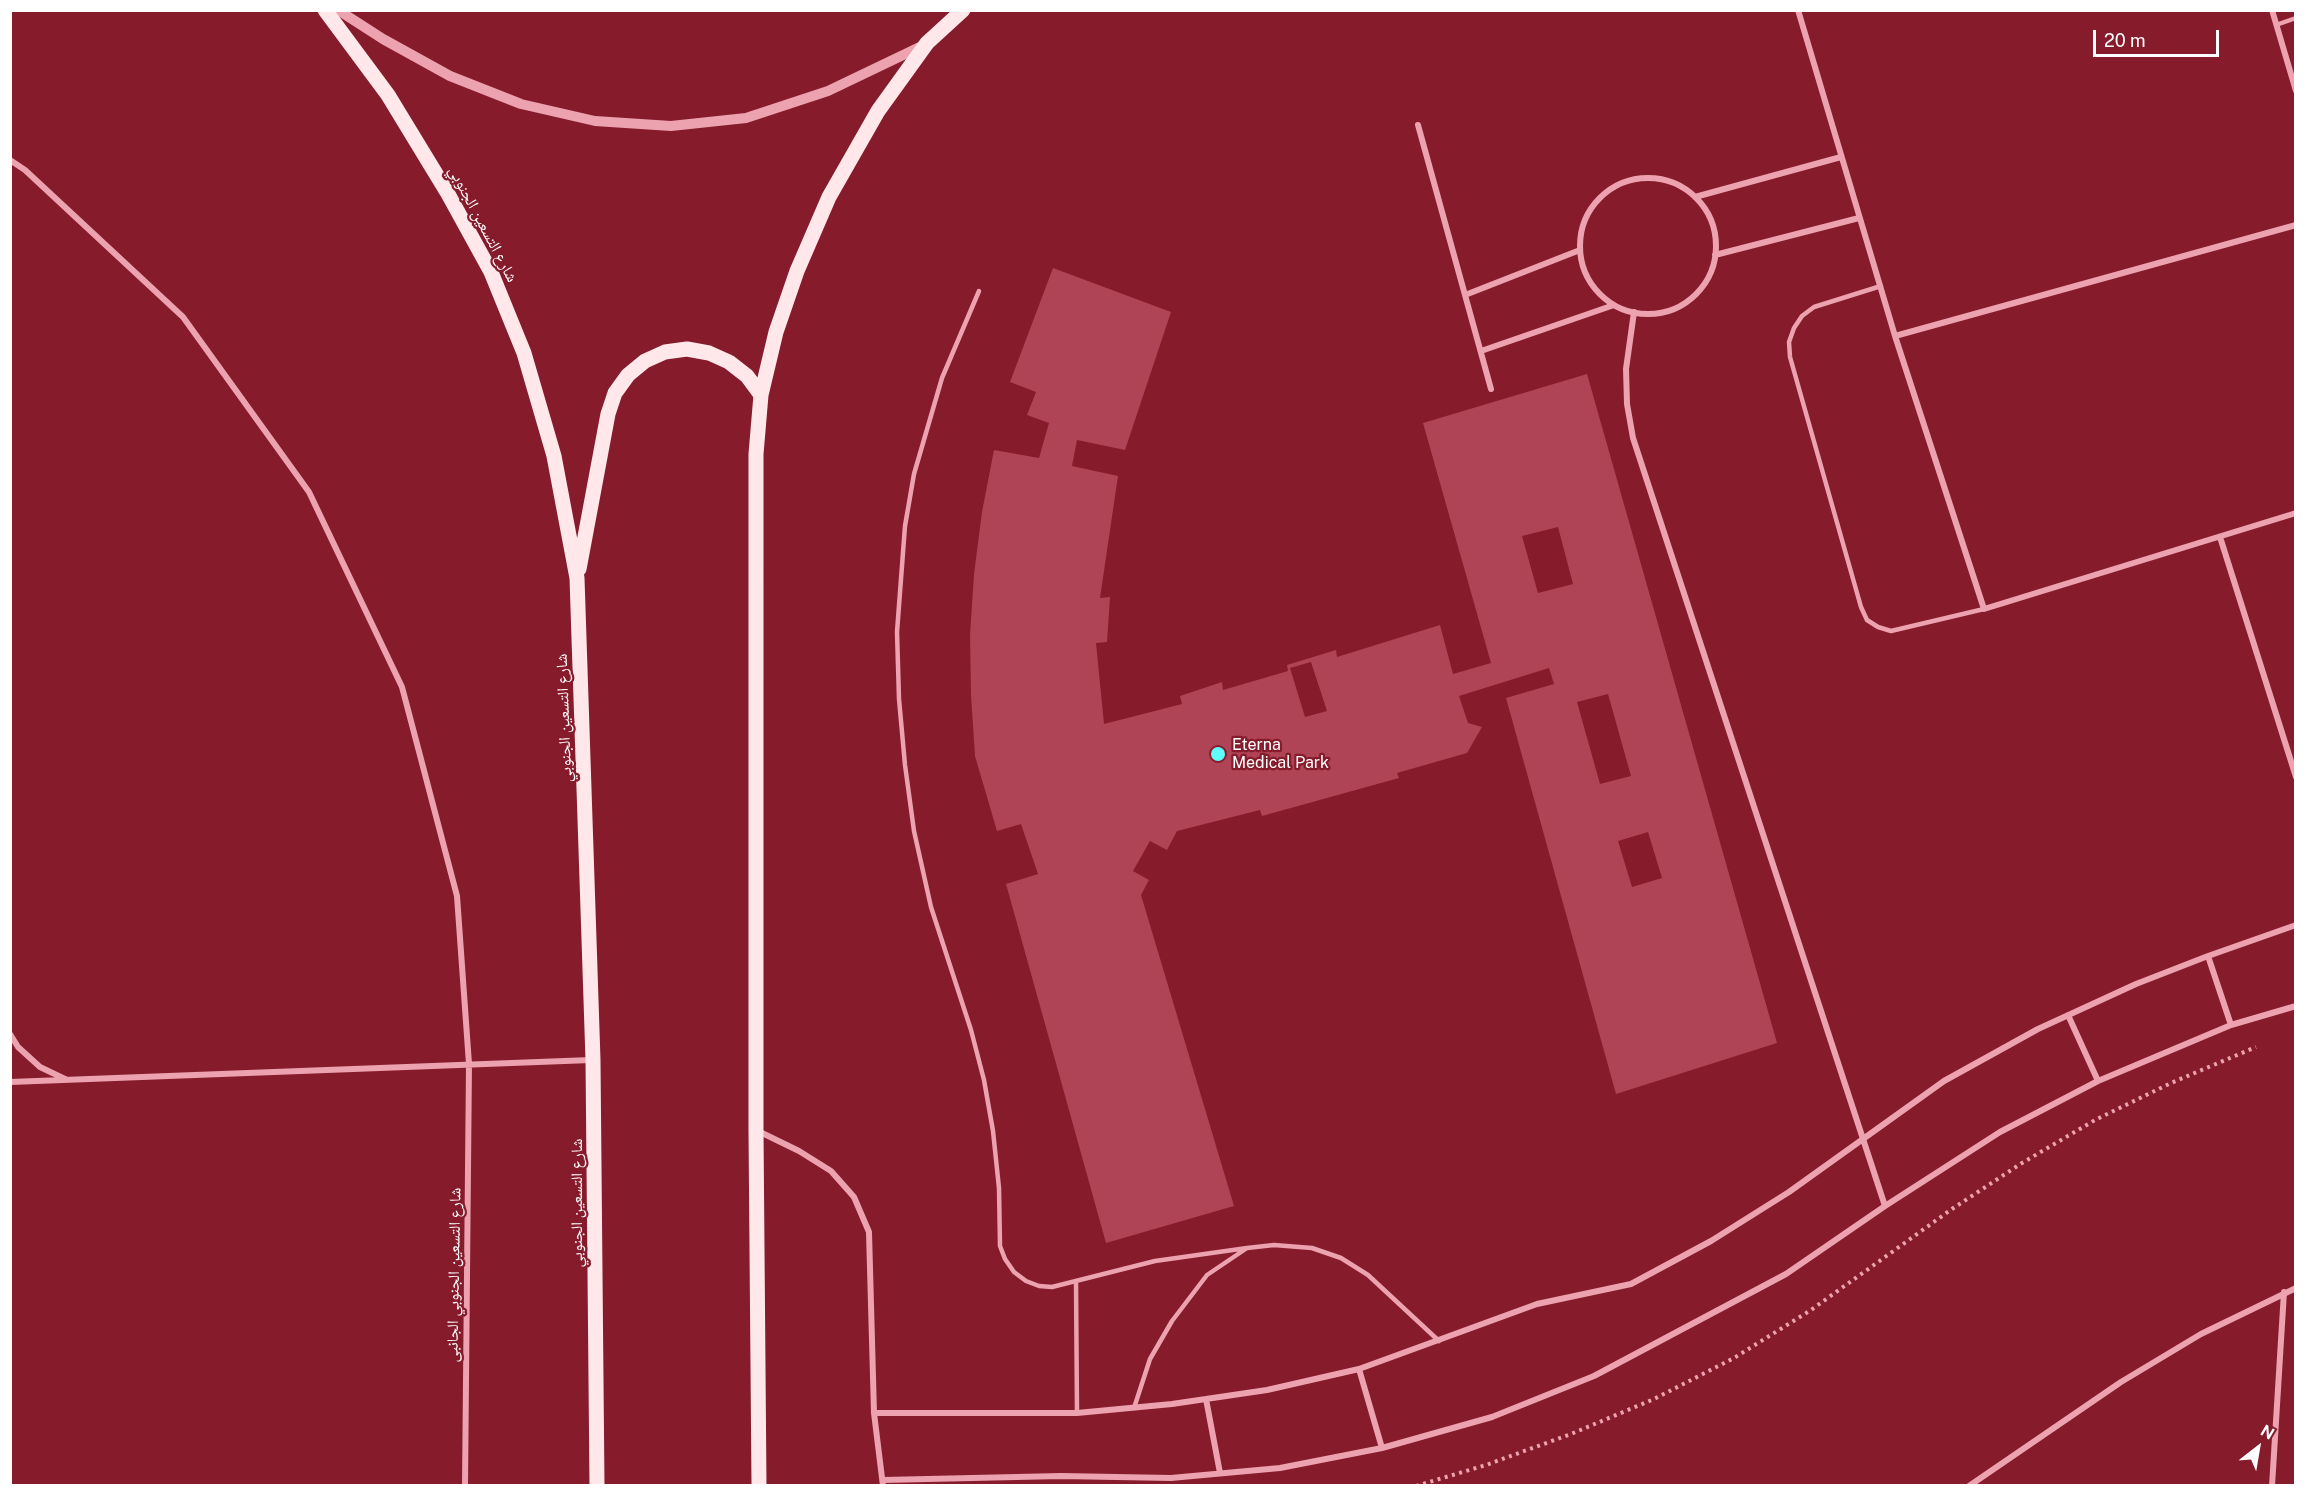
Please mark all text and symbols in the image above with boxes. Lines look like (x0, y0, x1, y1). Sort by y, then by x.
scale bar (2096, 18, 2222, 56)
text: 20 m (2104, 30, 2146, 51)
street label: شارع التسعين الجنوبي (444, 163, 522, 285)
street label: شارع التسعين الجنوبي (552, 653, 576, 783)
place label: Eterna Medical Park (1232, 735, 1329, 773)
marker: Eterna Medical Park (1209, 745, 1227, 763)
street label: شارع التسعين الجنوبي (567, 1139, 587, 1267)
street label: شارع التسعين الجنوبي الجانبى (443, 1187, 465, 1363)
north arrow (2228, 1418, 2288, 1478)
text: N (2257, 1421, 2278, 1444)

